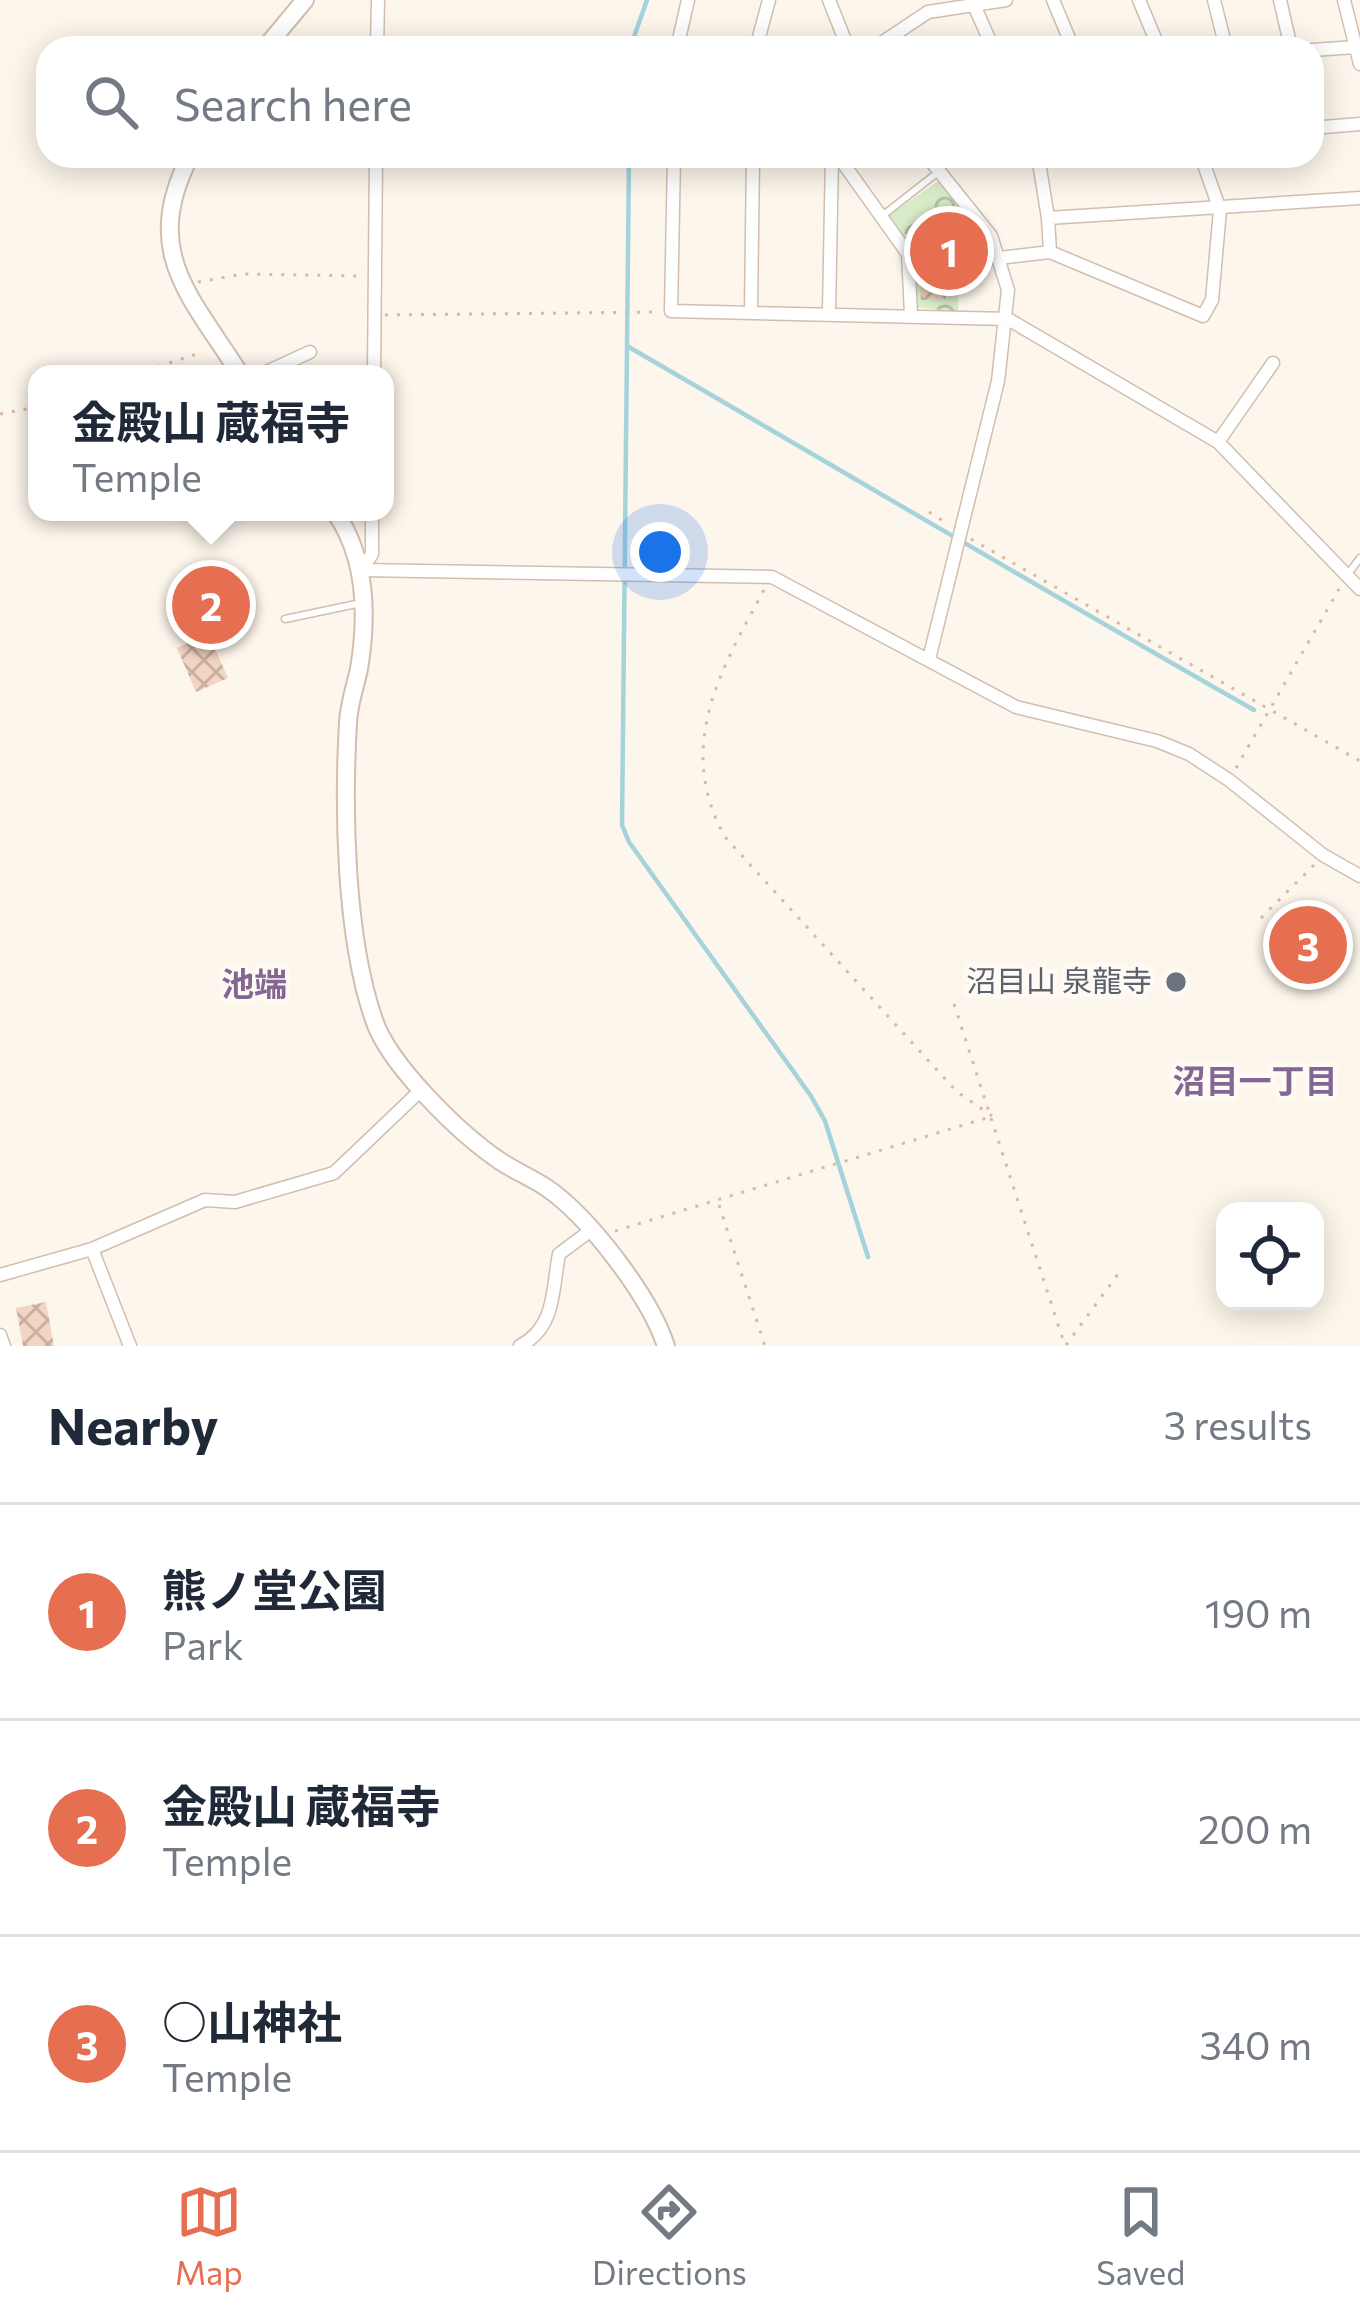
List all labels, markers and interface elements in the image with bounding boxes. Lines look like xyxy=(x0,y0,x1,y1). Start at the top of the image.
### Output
search box xyxy=(36,36,1324,168)
icon: search xyxy=(78,69,144,135)
text: Search here xyxy=(174,75,412,130)
pin: 1 xyxy=(910,206,988,296)
popup xyxy=(28,365,394,521)
text: 金殿山 蔵福寺 xyxy=(72,393,350,448)
text: Temple xyxy=(72,452,202,500)
your location xyxy=(630,522,690,582)
pin: 2 xyxy=(172,560,250,650)
pin: 3 xyxy=(1269,900,1347,990)
place label: 沼目山 泉龍寺 xyxy=(966,961,1152,998)
district label: 池端 xyxy=(221,962,287,1003)
marker: 沼目山 泉龍寺 xyxy=(1163,969,1189,995)
district label: 沼目一丁目 xyxy=(1173,1059,1338,1100)
map controls xyxy=(1216,1202,1324,1310)
button: locate xyxy=(1216,1202,1324,1310)
text: Nearby xyxy=(48,1393,218,1456)
text: 3 results xyxy=(1164,1400,1312,1448)
text: 熊ノ堂公園 xyxy=(162,1561,387,1616)
text: 1 xyxy=(78,1588,96,1636)
text: 190 m xyxy=(1205,1588,1312,1636)
text: Park xyxy=(162,1620,244,1668)
text: 金殿山 蔵福寺 xyxy=(162,1777,441,1832)
text: 2 xyxy=(76,1804,98,1852)
text: 200 m xyxy=(1198,1804,1312,1852)
text: Temple xyxy=(162,1836,292,1884)
text: ○山神社 xyxy=(162,1993,342,2048)
text: 3 xyxy=(76,2020,98,2068)
text: 340 m xyxy=(1199,2020,1312,2068)
text: Temple xyxy=(162,2052,292,2100)
tab: Map xyxy=(175,2179,243,2292)
tab: Directions xyxy=(592,2179,747,2292)
tab: Saved xyxy=(1096,2179,1185,2292)

